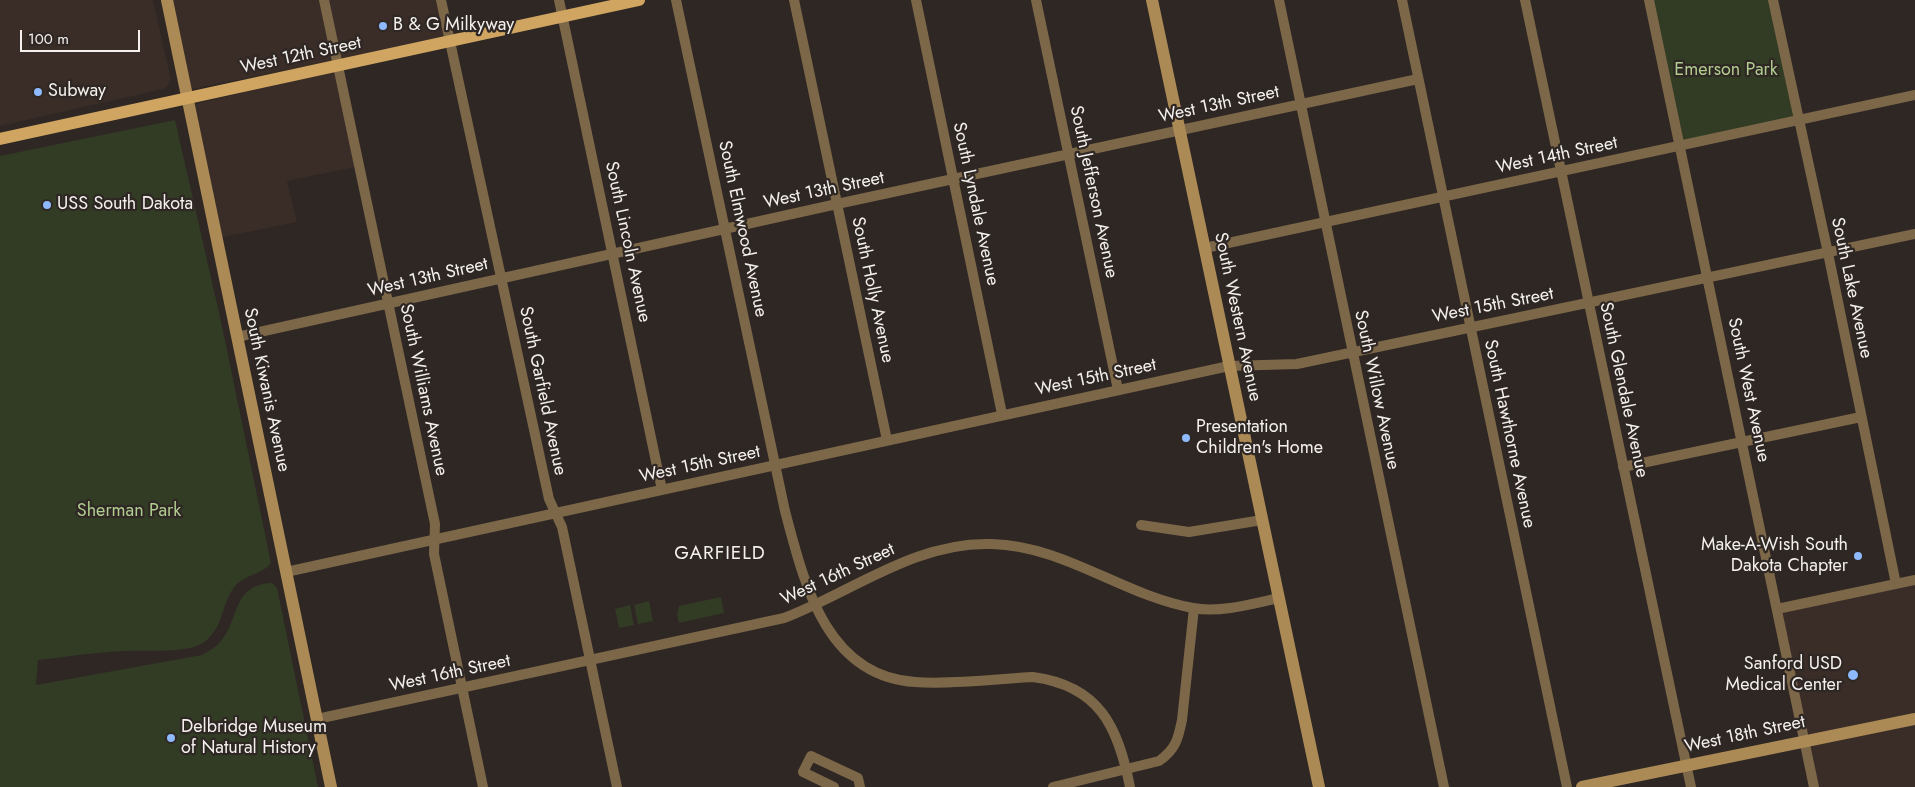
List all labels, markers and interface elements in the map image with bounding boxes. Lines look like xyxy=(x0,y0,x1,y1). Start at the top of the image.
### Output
place label: B & G Milkyway xyxy=(393,15,514,37)
scale bar xyxy=(22,20,142,52)
marker: B & G Milkyway xyxy=(377,20,389,32)
text: 100 m xyxy=(28,28,69,50)
street label: West 12th Street xyxy=(239,33,363,79)
park label: Emerson Park xyxy=(1674,60,1778,82)
place label: Subway xyxy=(48,81,106,103)
street label: West 13th Street xyxy=(1157,82,1281,128)
marker: Subway xyxy=(32,86,44,98)
street label: South Jefferson Avenue xyxy=(1064,104,1122,280)
street label: South Lyndale Avenue xyxy=(947,120,1003,288)
street label: West 14th Street xyxy=(1494,133,1620,179)
street label: South Elmwood Avenue xyxy=(713,139,771,319)
street label: South Lincoln Avenue xyxy=(599,160,655,324)
street label: West 13th Street xyxy=(762,168,886,214)
place label: USS South Dakota xyxy=(57,194,193,216)
marker: USS South Dakota xyxy=(41,199,53,211)
street label: South Holly Avenue xyxy=(846,215,898,365)
street label: South Lake Avenue xyxy=(1826,216,1876,360)
street label: South Western Avenue xyxy=(1209,231,1265,403)
street label: West 13th Street xyxy=(366,254,490,302)
street label: West 15th Street xyxy=(1431,284,1555,328)
street label: South Glendale Avenue xyxy=(1594,300,1652,480)
street label: South Williams Avenue xyxy=(394,302,452,478)
street label: South Garfield Avenue xyxy=(514,305,570,477)
street label: South Kiwanis Avenue xyxy=(238,306,294,474)
street label: South Willow Avenue xyxy=(1349,308,1403,472)
street label: South West Avenue xyxy=(1722,316,1774,464)
street label: South Hawthorne Avenue xyxy=(1478,338,1540,530)
street label: West 15th Street xyxy=(1034,355,1158,401)
place label: Presentation Children's Home xyxy=(1196,417,1323,459)
marker: Presentation Children's Home xyxy=(1180,432,1192,444)
street label: West 15th Street xyxy=(638,442,762,488)
park label: Sherman Park xyxy=(77,501,181,523)
place label: Make-A-Wish South Dakota Chapter xyxy=(1701,535,1848,578)
street label: West 16th Street xyxy=(778,539,898,611)
district label: GARFIELD xyxy=(673,543,767,565)
marker: Make-A-Wish South Dakota Chapter xyxy=(1852,550,1864,562)
street label: West 16th Street xyxy=(387,651,513,697)
place label: Sanford USD Medical Center xyxy=(1726,654,1842,696)
marker: Sanford USD Medical Center xyxy=(1846,668,1860,682)
street label: West 18th Street xyxy=(1683,712,1807,758)
place label: Delbridge Museum of Natural History xyxy=(181,717,327,760)
marker: Delbridge Museum of Natural History xyxy=(165,732,177,744)

